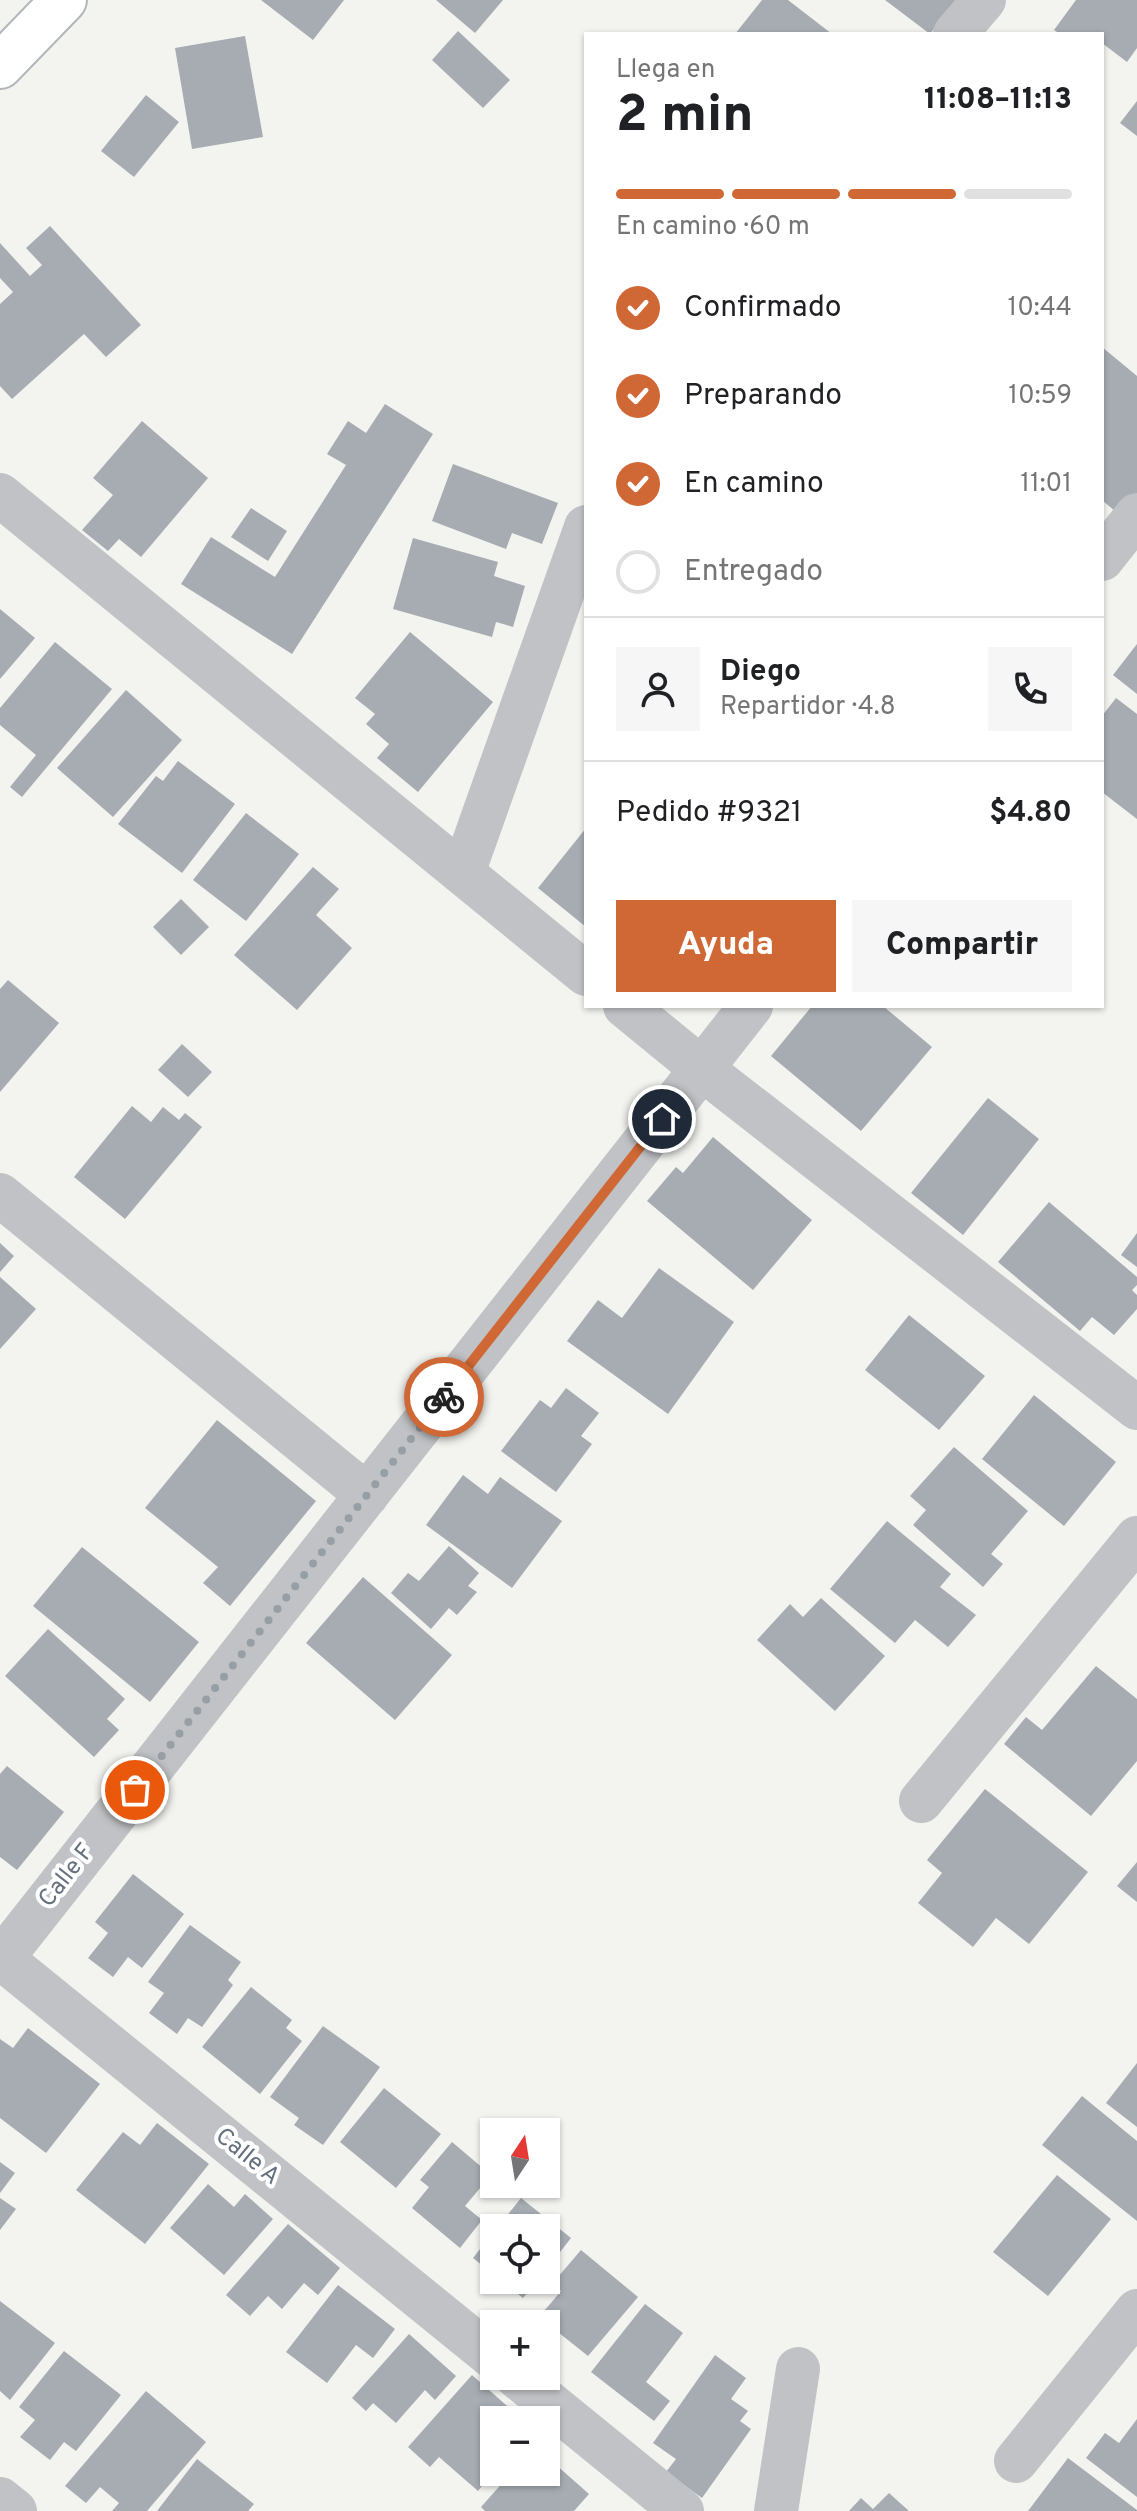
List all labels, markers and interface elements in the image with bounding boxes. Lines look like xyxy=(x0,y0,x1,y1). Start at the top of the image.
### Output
text: Llega en xyxy=(616,54,715,87)
text: 11:08–11:13 xyxy=(924,82,1072,119)
text: 2 min xyxy=(616,84,754,150)
text: En camino · 60 m xyxy=(616,211,810,244)
icon: check xyxy=(616,286,660,330)
text: Confirmado xyxy=(684,290,842,327)
text: 10:44 xyxy=(1007,292,1072,325)
icon: check xyxy=(616,374,660,418)
text: Preparando xyxy=(684,378,842,415)
text: 10:59 xyxy=(1008,380,1072,413)
icon: check xyxy=(616,462,660,506)
text: En camino xyxy=(684,466,824,503)
text: 11:01 xyxy=(1020,468,1072,501)
text: Entregado xyxy=(684,554,823,591)
button: person xyxy=(616,647,700,731)
button: phone xyxy=(988,647,1072,731)
text: Diego xyxy=(720,654,801,691)
text: Repartidor · 4.8 xyxy=(720,691,896,724)
text: Pedido #9321 xyxy=(616,795,802,832)
text: $4.80 xyxy=(989,795,1072,832)
button: Ayuda xyxy=(616,900,836,992)
button: Compartir xyxy=(852,900,1072,992)
pin xyxy=(628,1085,696,1153)
icon: home xyxy=(640,1097,684,1141)
courier xyxy=(404,1357,484,1437)
icon: bike xyxy=(422,1375,466,1419)
pin xyxy=(101,1756,169,1824)
icon: bag xyxy=(113,1768,157,1812)
street label: Calle F xyxy=(33,1838,101,1914)
north arrow xyxy=(480,2118,560,2198)
map controls xyxy=(480,2118,560,2486)
street label: Calle A xyxy=(209,2122,285,2192)
button: locate xyxy=(480,2214,560,2294)
button: + xyxy=(480,2310,560,2390)
button: − xyxy=(480,2406,560,2486)

